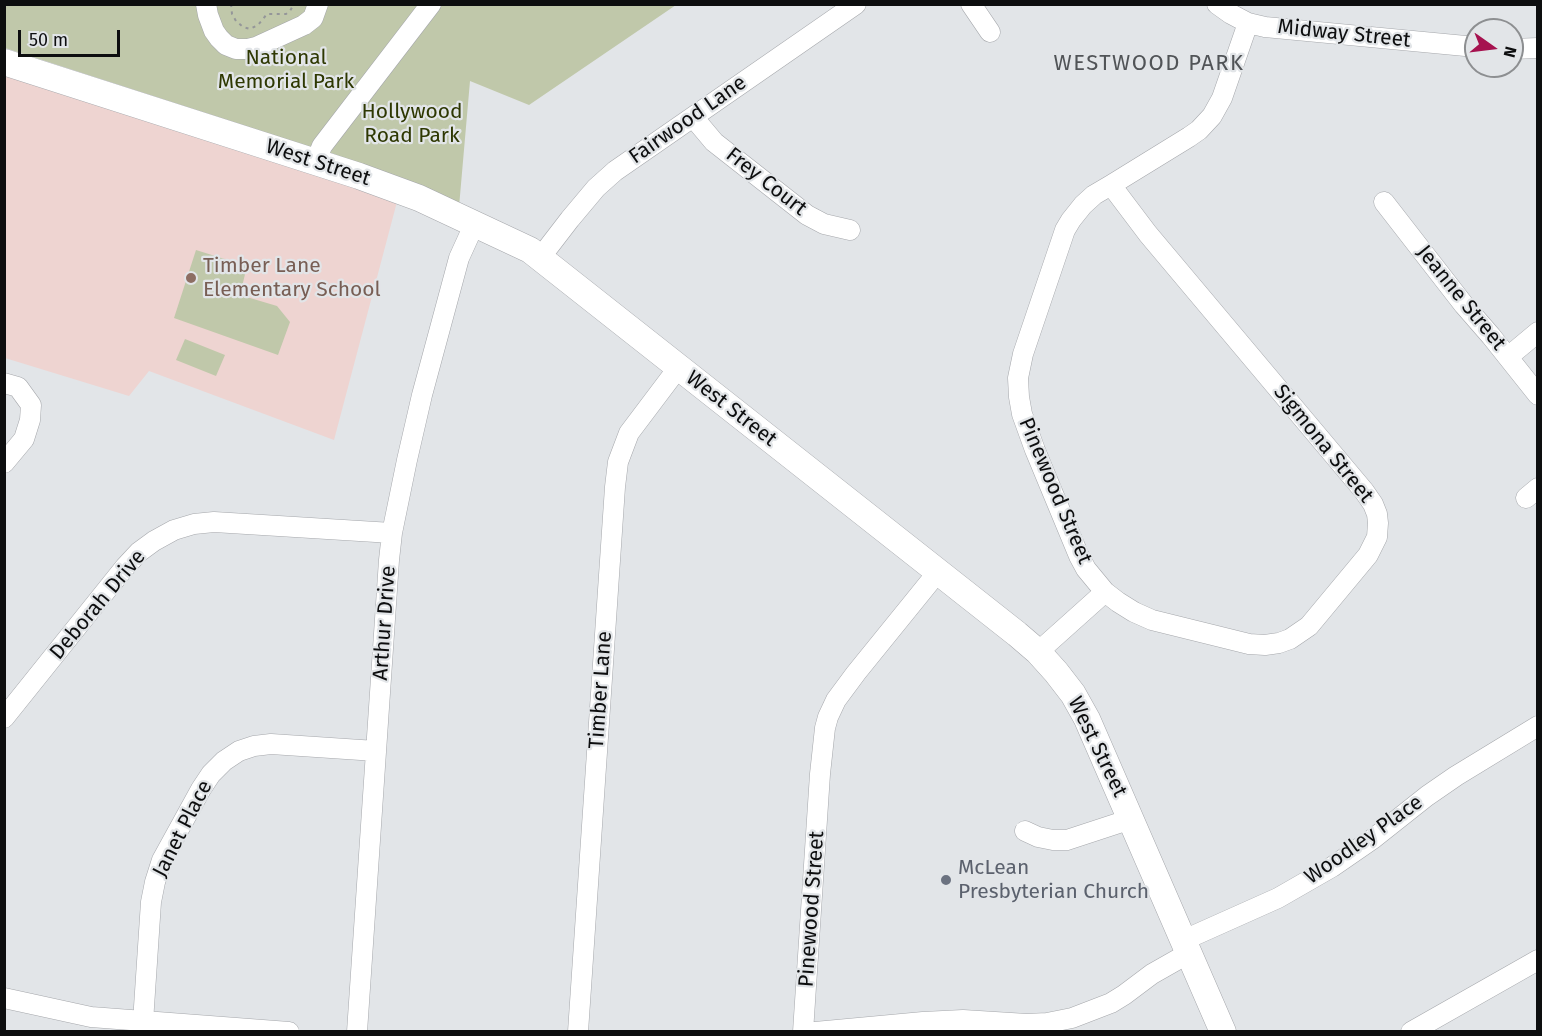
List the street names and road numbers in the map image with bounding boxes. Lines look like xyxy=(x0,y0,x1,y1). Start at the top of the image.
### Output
street label: Midway Street xyxy=(1276,14,1412,54)
street label: Fairwood Lane xyxy=(624,70,752,170)
street label: West Street xyxy=(263,134,373,192)
street label: Frey Court xyxy=(720,143,812,221)
street label: Jeanne Street xyxy=(1411,240,1511,356)
street label: West Street xyxy=(680,366,782,452)
street label: Sigmona Street xyxy=(1268,380,1378,508)
street label: Pinewood Street xyxy=(1013,414,1097,568)
street label: Deborah Drive xyxy=(45,545,151,665)
street label: Arthur Drive xyxy=(368,565,402,681)
street label: Timber Lane xyxy=(584,630,618,750)
street label: West Street xyxy=(1062,693,1132,801)
street label: Janet Place xyxy=(148,776,218,882)
street label: Woodley Place xyxy=(1300,790,1428,890)
street label: Pinewood Street xyxy=(794,830,830,988)

